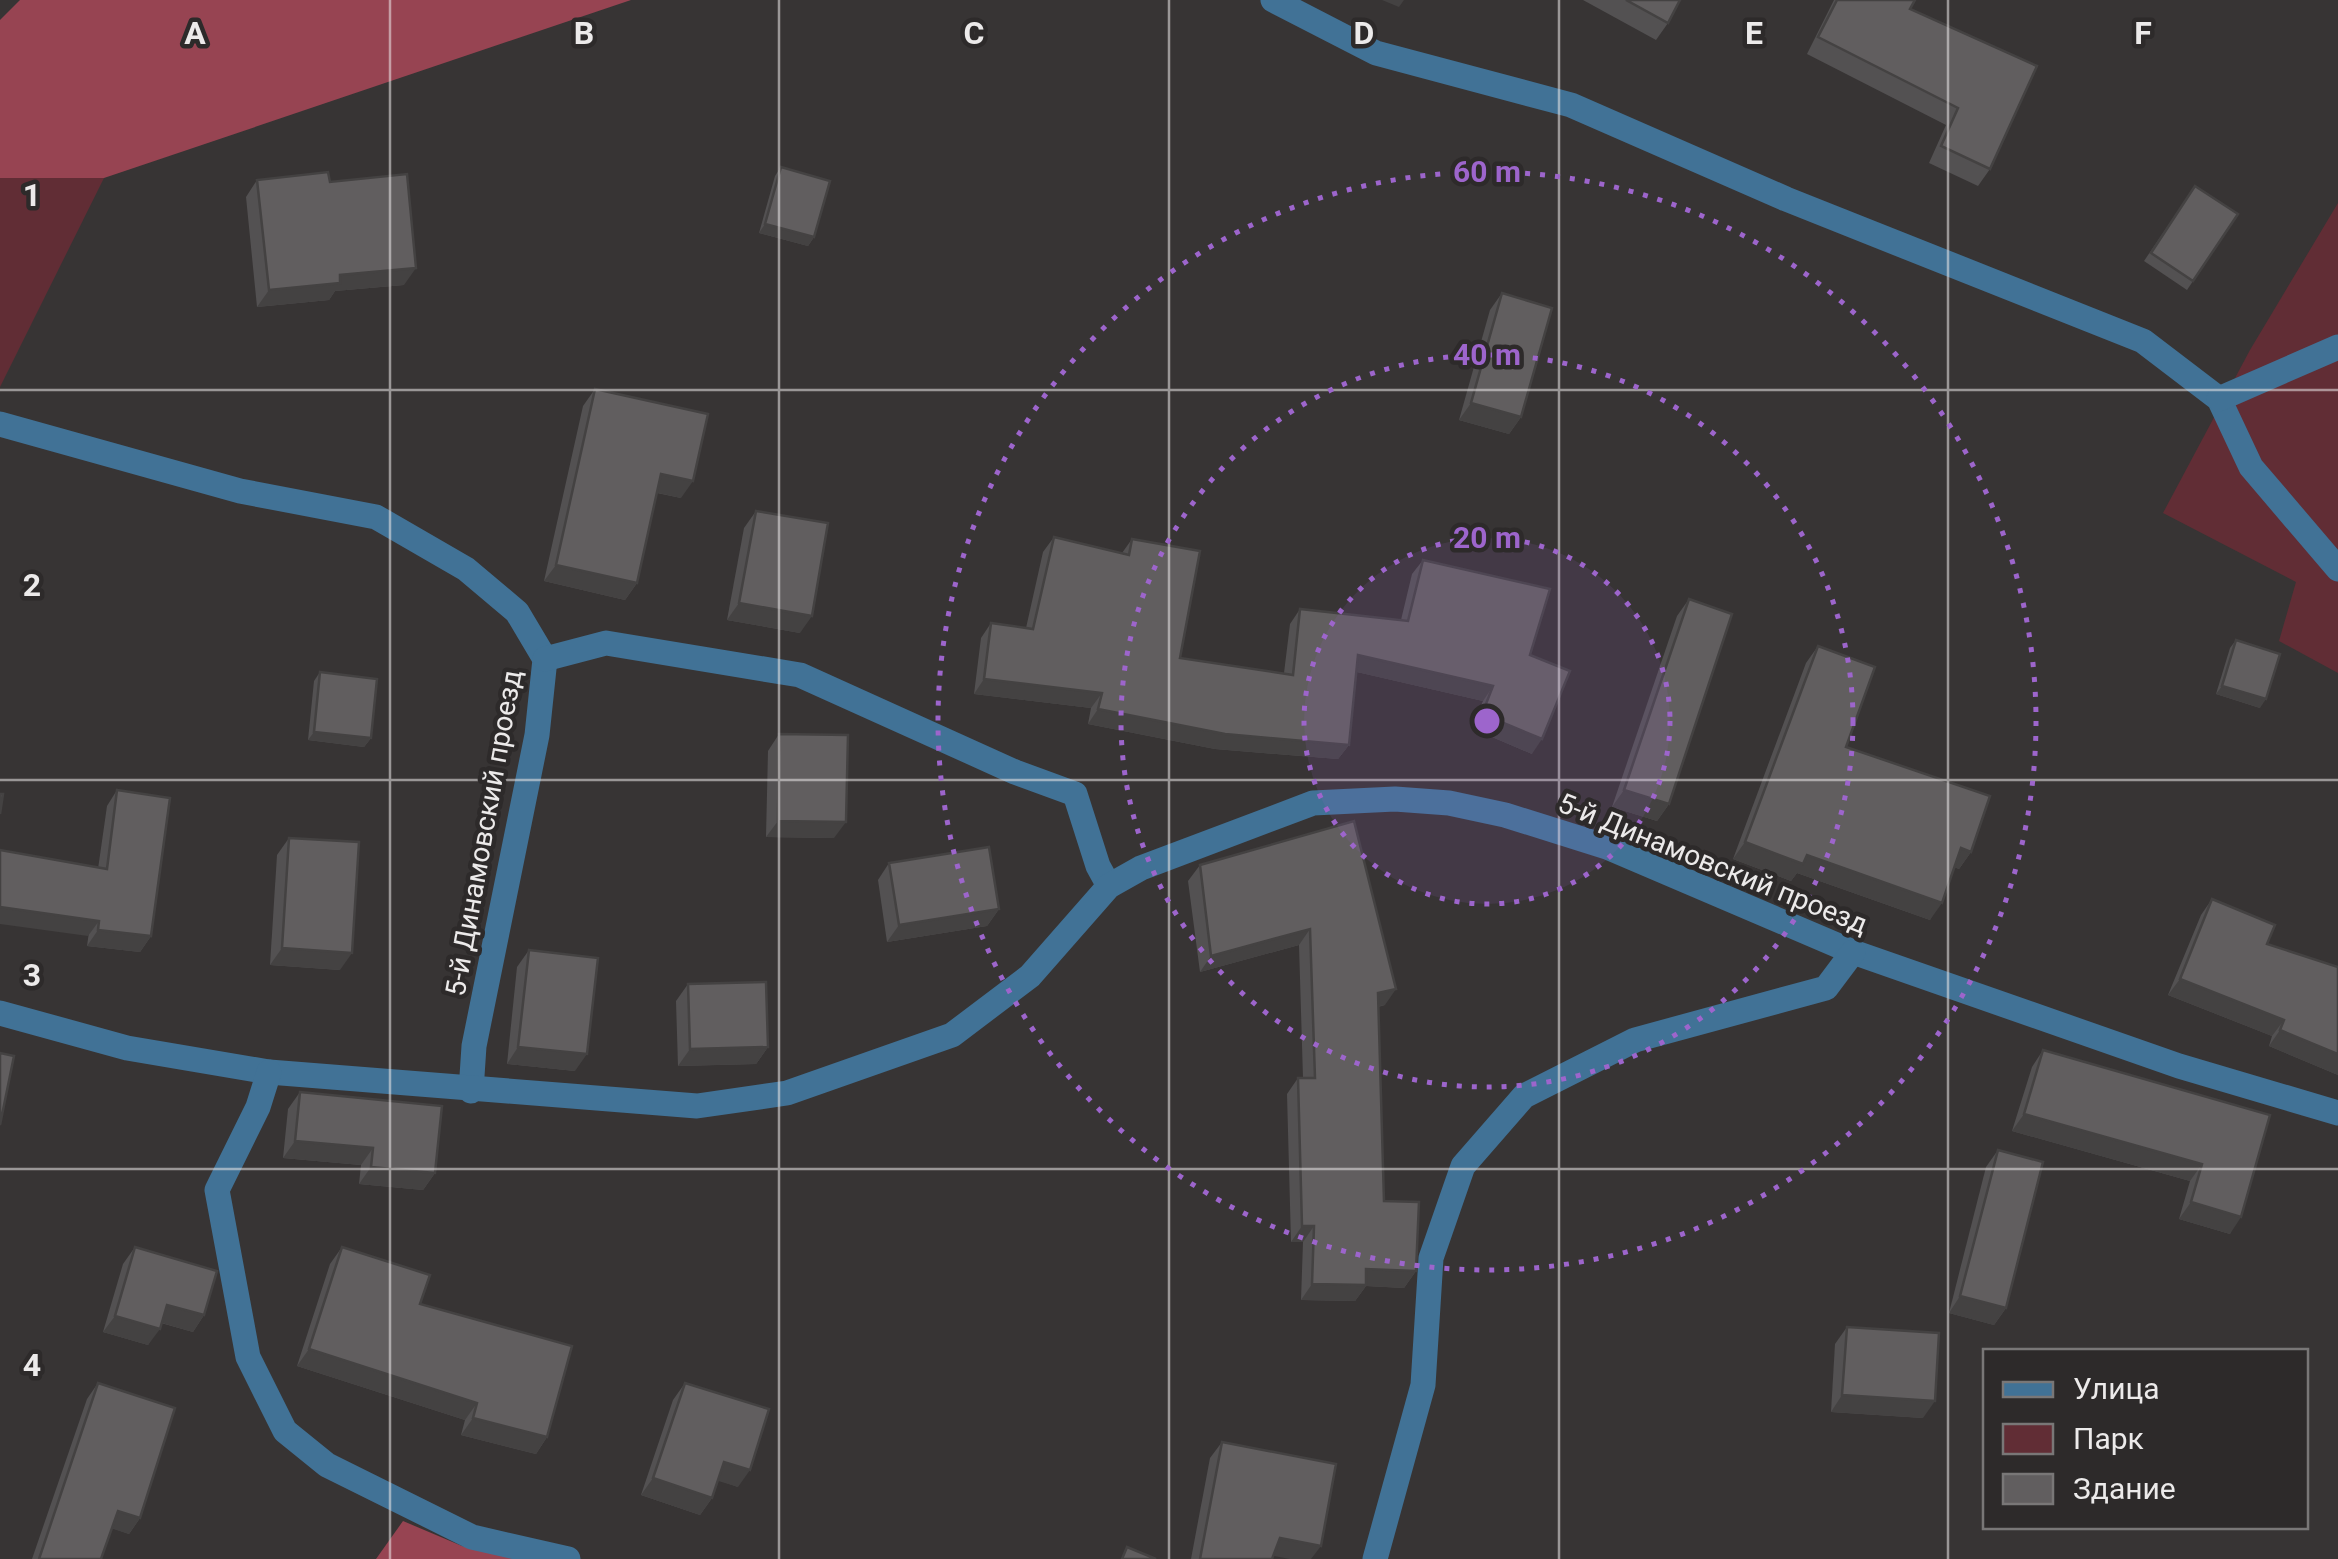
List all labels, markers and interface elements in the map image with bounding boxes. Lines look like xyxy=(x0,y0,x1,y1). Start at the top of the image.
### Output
text: A xyxy=(184,14,206,52)
text: B xyxy=(574,14,594,52)
text: C xyxy=(964,14,984,52)
text: D xyxy=(1354,14,1374,52)
text: E xyxy=(1745,14,1763,52)
text: F xyxy=(2134,14,2152,52)
text: 60 m xyxy=(1453,154,1521,189)
text: 1 xyxy=(23,176,41,214)
text: 40 m xyxy=(1453,337,1521,372)
text: 20 m xyxy=(1453,520,1521,555)
text: 2 xyxy=(23,566,41,604)
street label: 5-й Динамовский проезд xyxy=(439,667,528,999)
centre of rings xyxy=(1469,703,1505,739)
street label: 5-й Динамовский проезд xyxy=(1553,786,1872,941)
text: 3 xyxy=(23,956,41,994)
text: 4 xyxy=(23,1346,41,1384)
legend xyxy=(1983,1349,2308,1529)
text: Улица xyxy=(2073,1371,2160,1406)
text: Парк xyxy=(2073,1421,2144,1456)
text: Здание xyxy=(2073,1471,2176,1506)

